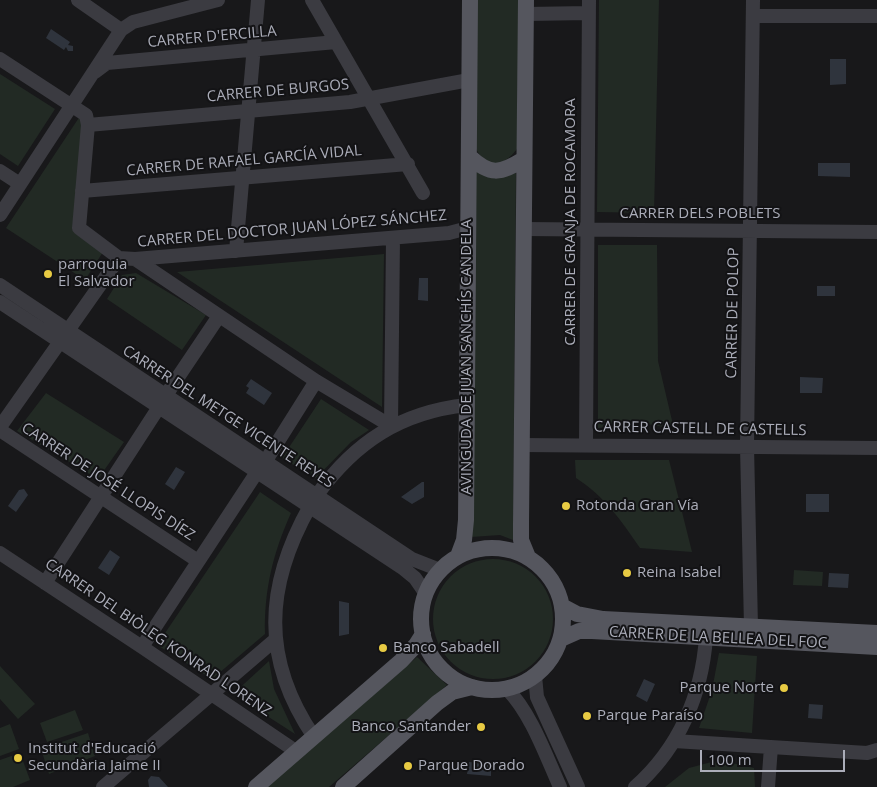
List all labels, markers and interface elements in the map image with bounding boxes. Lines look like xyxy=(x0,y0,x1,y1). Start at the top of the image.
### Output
street label: CARRER D'ERCILLA xyxy=(147,22,277,52)
street label: CARRER DE BURGOS xyxy=(206,76,350,106)
street label: CARRER DE GRANJA DE ROCAMORA xyxy=(562,98,580,346)
street label: CARRER DE RAFAEL GARCÍA VIDAL xyxy=(126,142,362,180)
street label: CARRER DELS POBLETS xyxy=(619,205,781,223)
street label: CARRER DEL DOCTOR JUAN LÓPEZ SÁNCHEZ xyxy=(137,207,447,251)
street label: AVINGUDA DE JUAN SANCHÍS CANDELA xyxy=(458,219,476,495)
street label: CARRER DE POLOP xyxy=(723,247,743,379)
place label: parroquia El Salvador xyxy=(58,256,135,291)
marker: parroquia El Salvador xyxy=(42,268,54,280)
street label: CARRER DEL METGE VICENTE REYES xyxy=(119,342,337,492)
street label: CARRER CASTELL DE CASTELLS xyxy=(593,418,807,440)
street label: CARRER DE JOSÉ LLOPIS DÍEZ xyxy=(18,419,198,545)
place label: Rotonda Gran Vía xyxy=(576,497,699,515)
marker: Rotonda Gran Vía xyxy=(560,500,572,512)
street label: CARRER DEL BIÒLEG KONRAD LORENZ xyxy=(41,555,275,721)
place label: Reina Isabel xyxy=(637,564,721,582)
marker: Reina Isabel xyxy=(621,567,633,579)
street label: CARRER DE LA BELLEA DEL FOC xyxy=(608,623,828,653)
place label: Banco Sabadell xyxy=(393,639,500,657)
marker: Banco Sabadell xyxy=(377,642,389,654)
place label: Parque Norte xyxy=(680,679,774,697)
marker: Parque Norte xyxy=(778,682,790,694)
place label: Parque Paraíso xyxy=(597,707,703,725)
marker: Parque Paraíso xyxy=(581,710,593,722)
place label: Banco Santander xyxy=(351,718,471,736)
marker: Banco Santander xyxy=(475,721,487,733)
place label: Institut d'Educació Secundària Jaime II xyxy=(28,740,161,775)
scale bar xyxy=(702,740,847,772)
text: 100 m xyxy=(708,749,752,769)
marker: Institut d'Educació Secundària Jaime II xyxy=(12,752,24,764)
place label: Parque Dorado xyxy=(418,757,525,775)
marker: Parque Dorado xyxy=(402,760,414,772)

